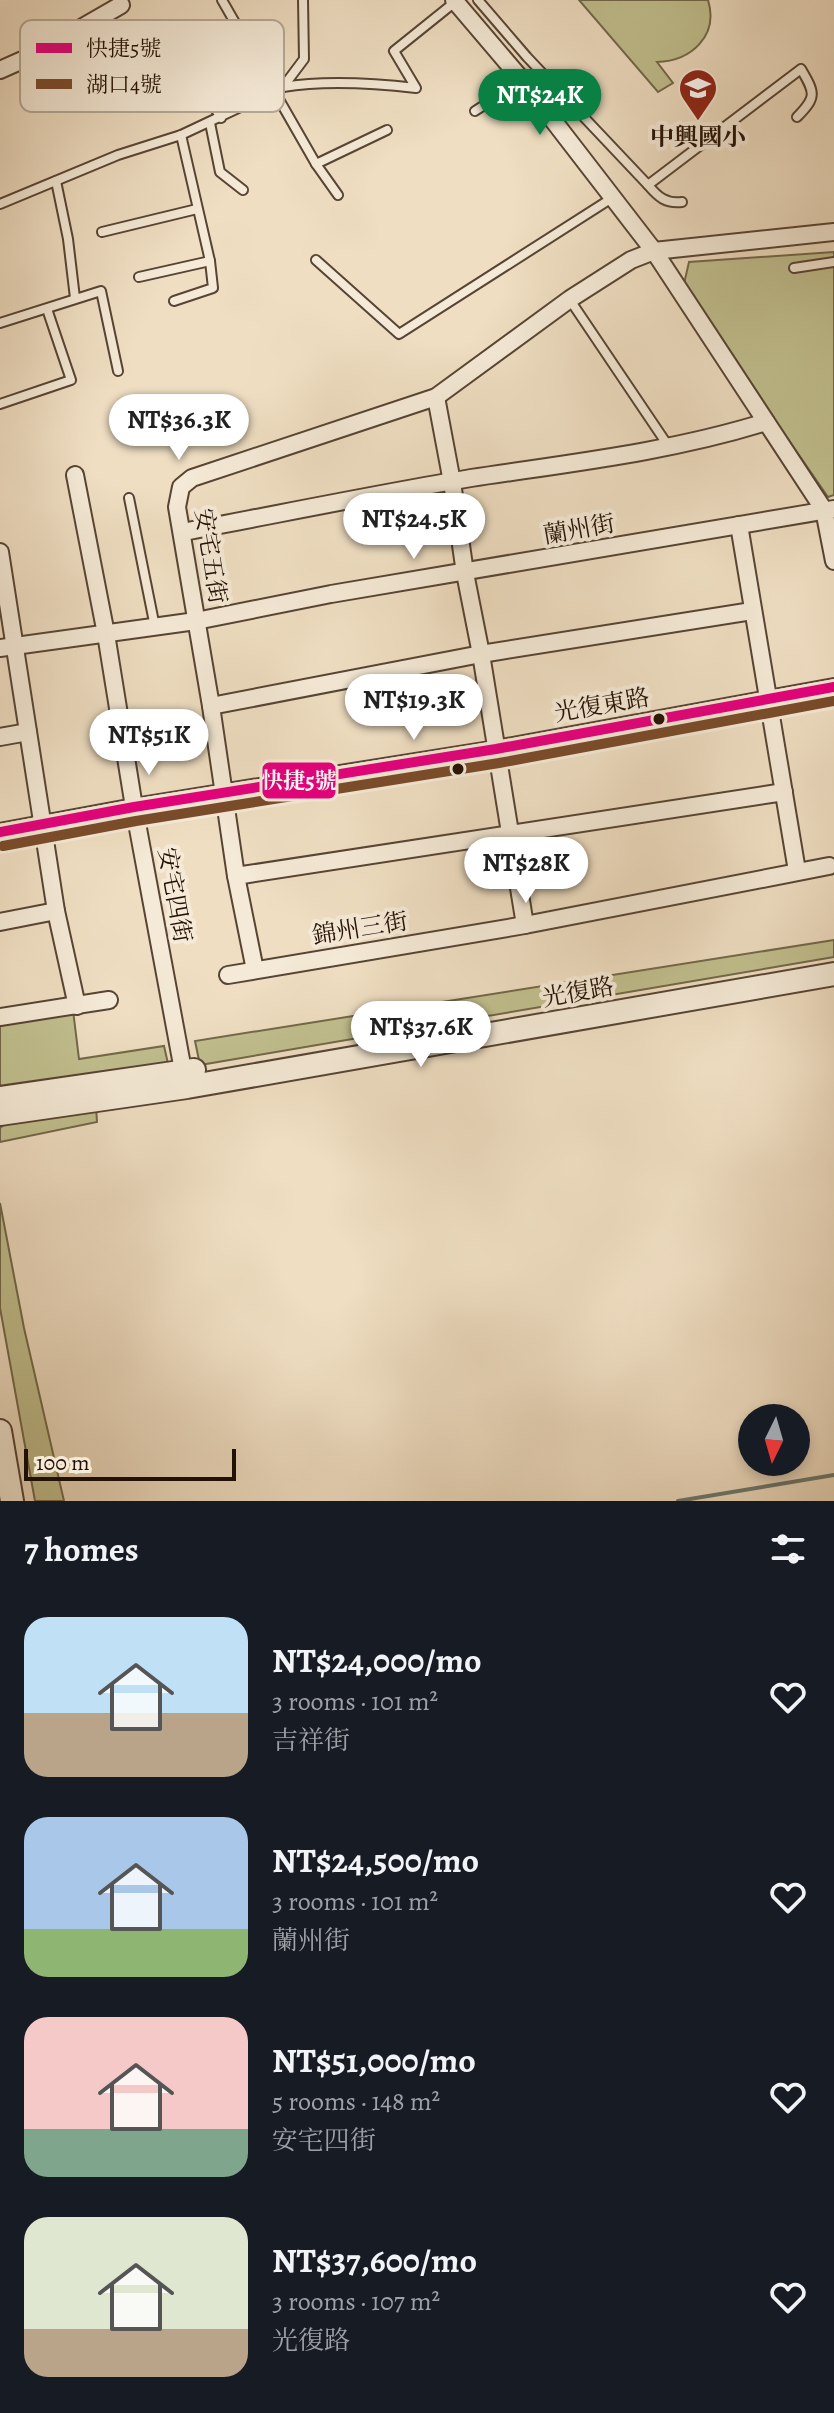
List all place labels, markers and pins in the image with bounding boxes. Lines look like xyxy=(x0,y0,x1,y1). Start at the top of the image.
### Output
school or university icon: 中興國小 xyxy=(677,67,719,122)
pin: NT$24K xyxy=(475,69,605,137)
place label: 中興國小 xyxy=(650,121,746,153)
pin: NT$36.3K xyxy=(96,394,262,462)
pin: NT$24.5K xyxy=(331,493,497,561)
pin: NT$19.3K xyxy=(331,674,497,742)
pin: NT$51K xyxy=(84,709,214,777)
unlabelled marker xyxy=(651,711,667,727)
unlabelled marker xyxy=(450,761,466,777)
pin: NT$28K xyxy=(461,837,591,905)
pin: NT$37.6K xyxy=(338,1001,504,1069)

